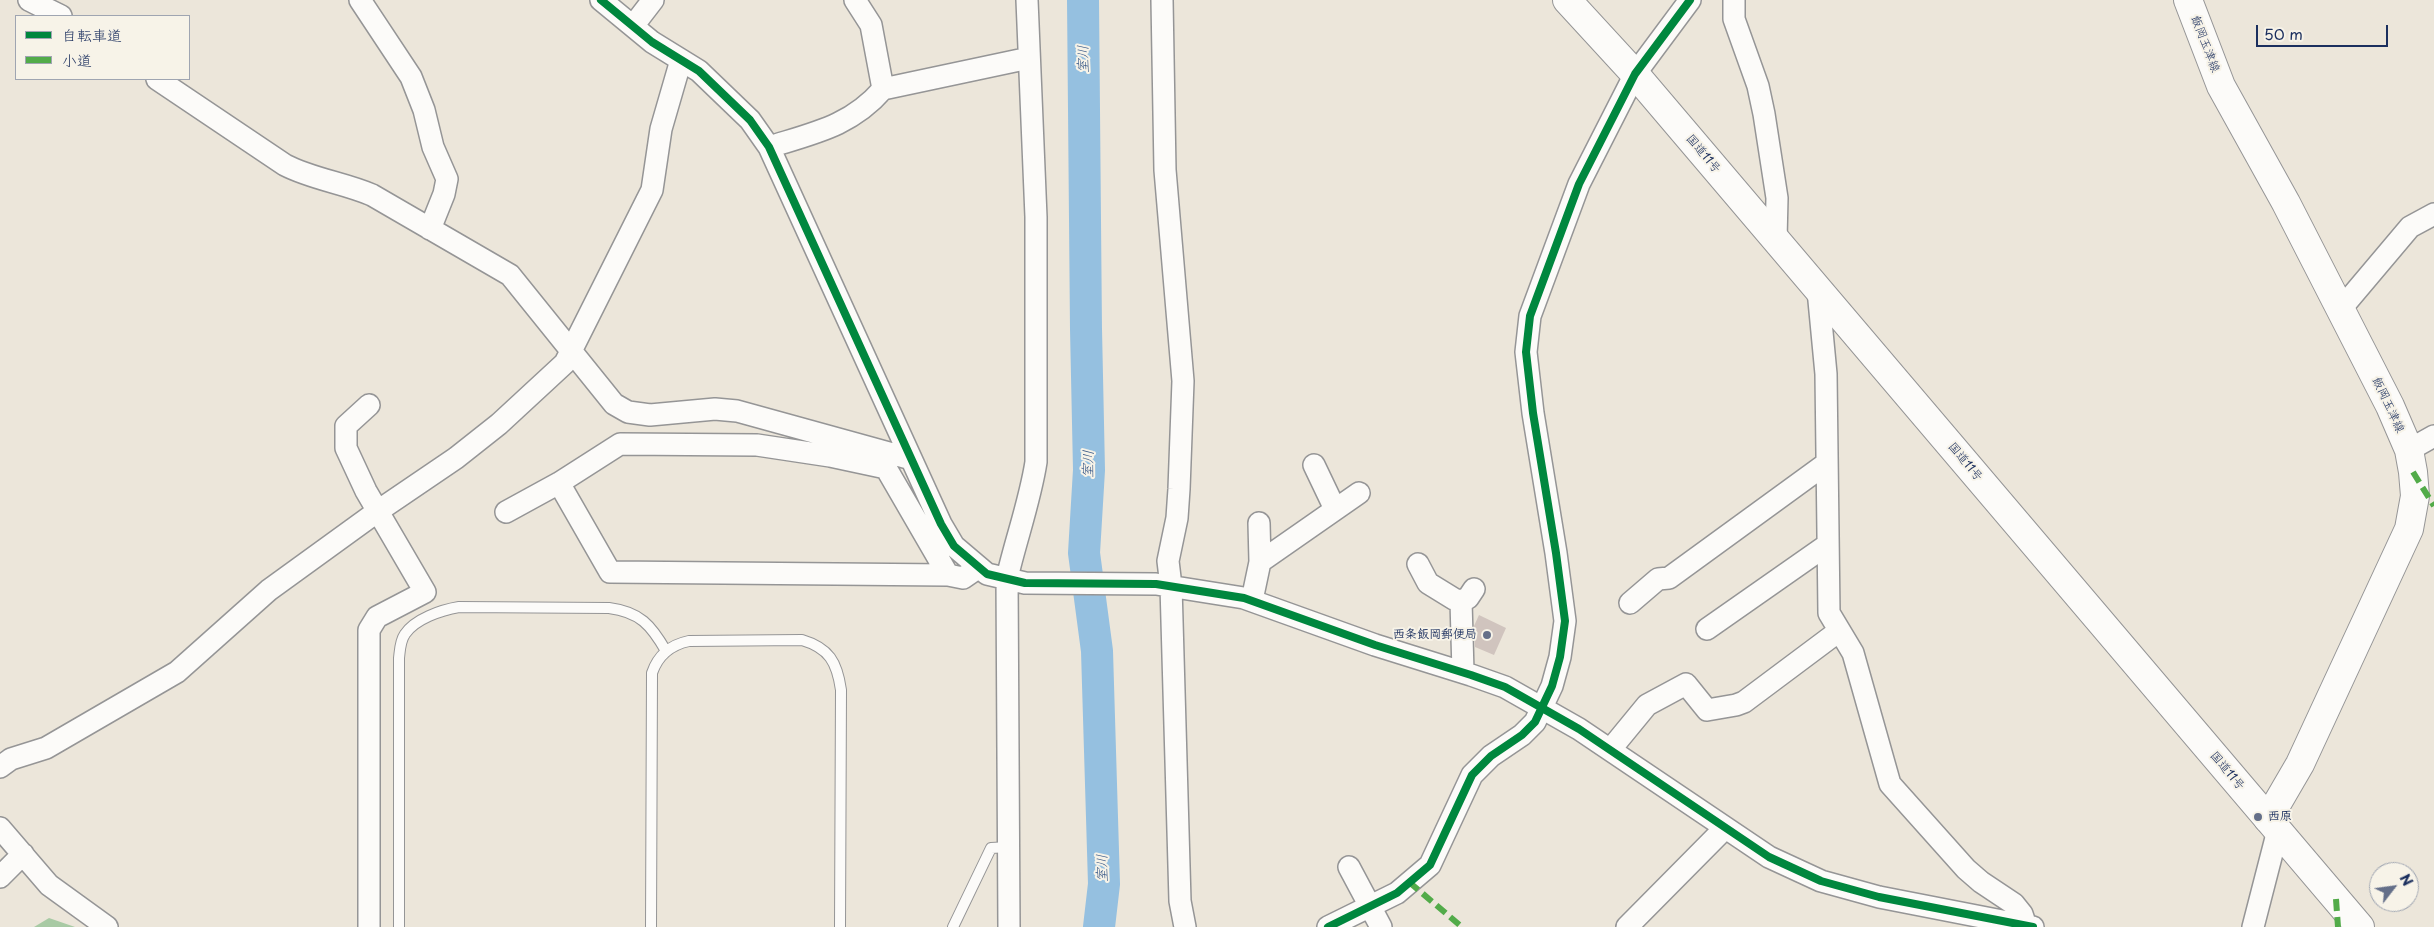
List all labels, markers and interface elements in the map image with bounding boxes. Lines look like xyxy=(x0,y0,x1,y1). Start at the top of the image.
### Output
street label: 飯岡玉津線 xyxy=(2188,13,2222,75)
legend xyxy=(15,15,190,80)
scale bar xyxy=(2259,15,2392,47)
text: 50 m xyxy=(2264,22,2303,45)
text: 自転車道 xyxy=(62,23,122,46)
water label: 室川 xyxy=(1075,45,1093,73)
text: 小道 xyxy=(62,48,92,71)
street label: 国道11号 xyxy=(1683,132,1723,176)
street label: 飯岡玉津線 xyxy=(2369,375,2407,435)
street label: 国道11号 xyxy=(1945,440,1985,484)
water label: 室川 xyxy=(1080,450,1098,478)
place label: 西条飯岡郵便局 xyxy=(1393,628,1477,642)
marker: 西条飯岡郵便局 xyxy=(1481,629,1493,641)
street label: 国道11号 xyxy=(2207,749,2247,793)
place label: 西原 xyxy=(2268,810,2292,824)
marker: 西原 xyxy=(2252,811,2264,823)
water label: 室川 xyxy=(1094,854,1112,882)
north arrow xyxy=(2369,862,2419,912)
text: N xyxy=(2395,870,2418,890)

